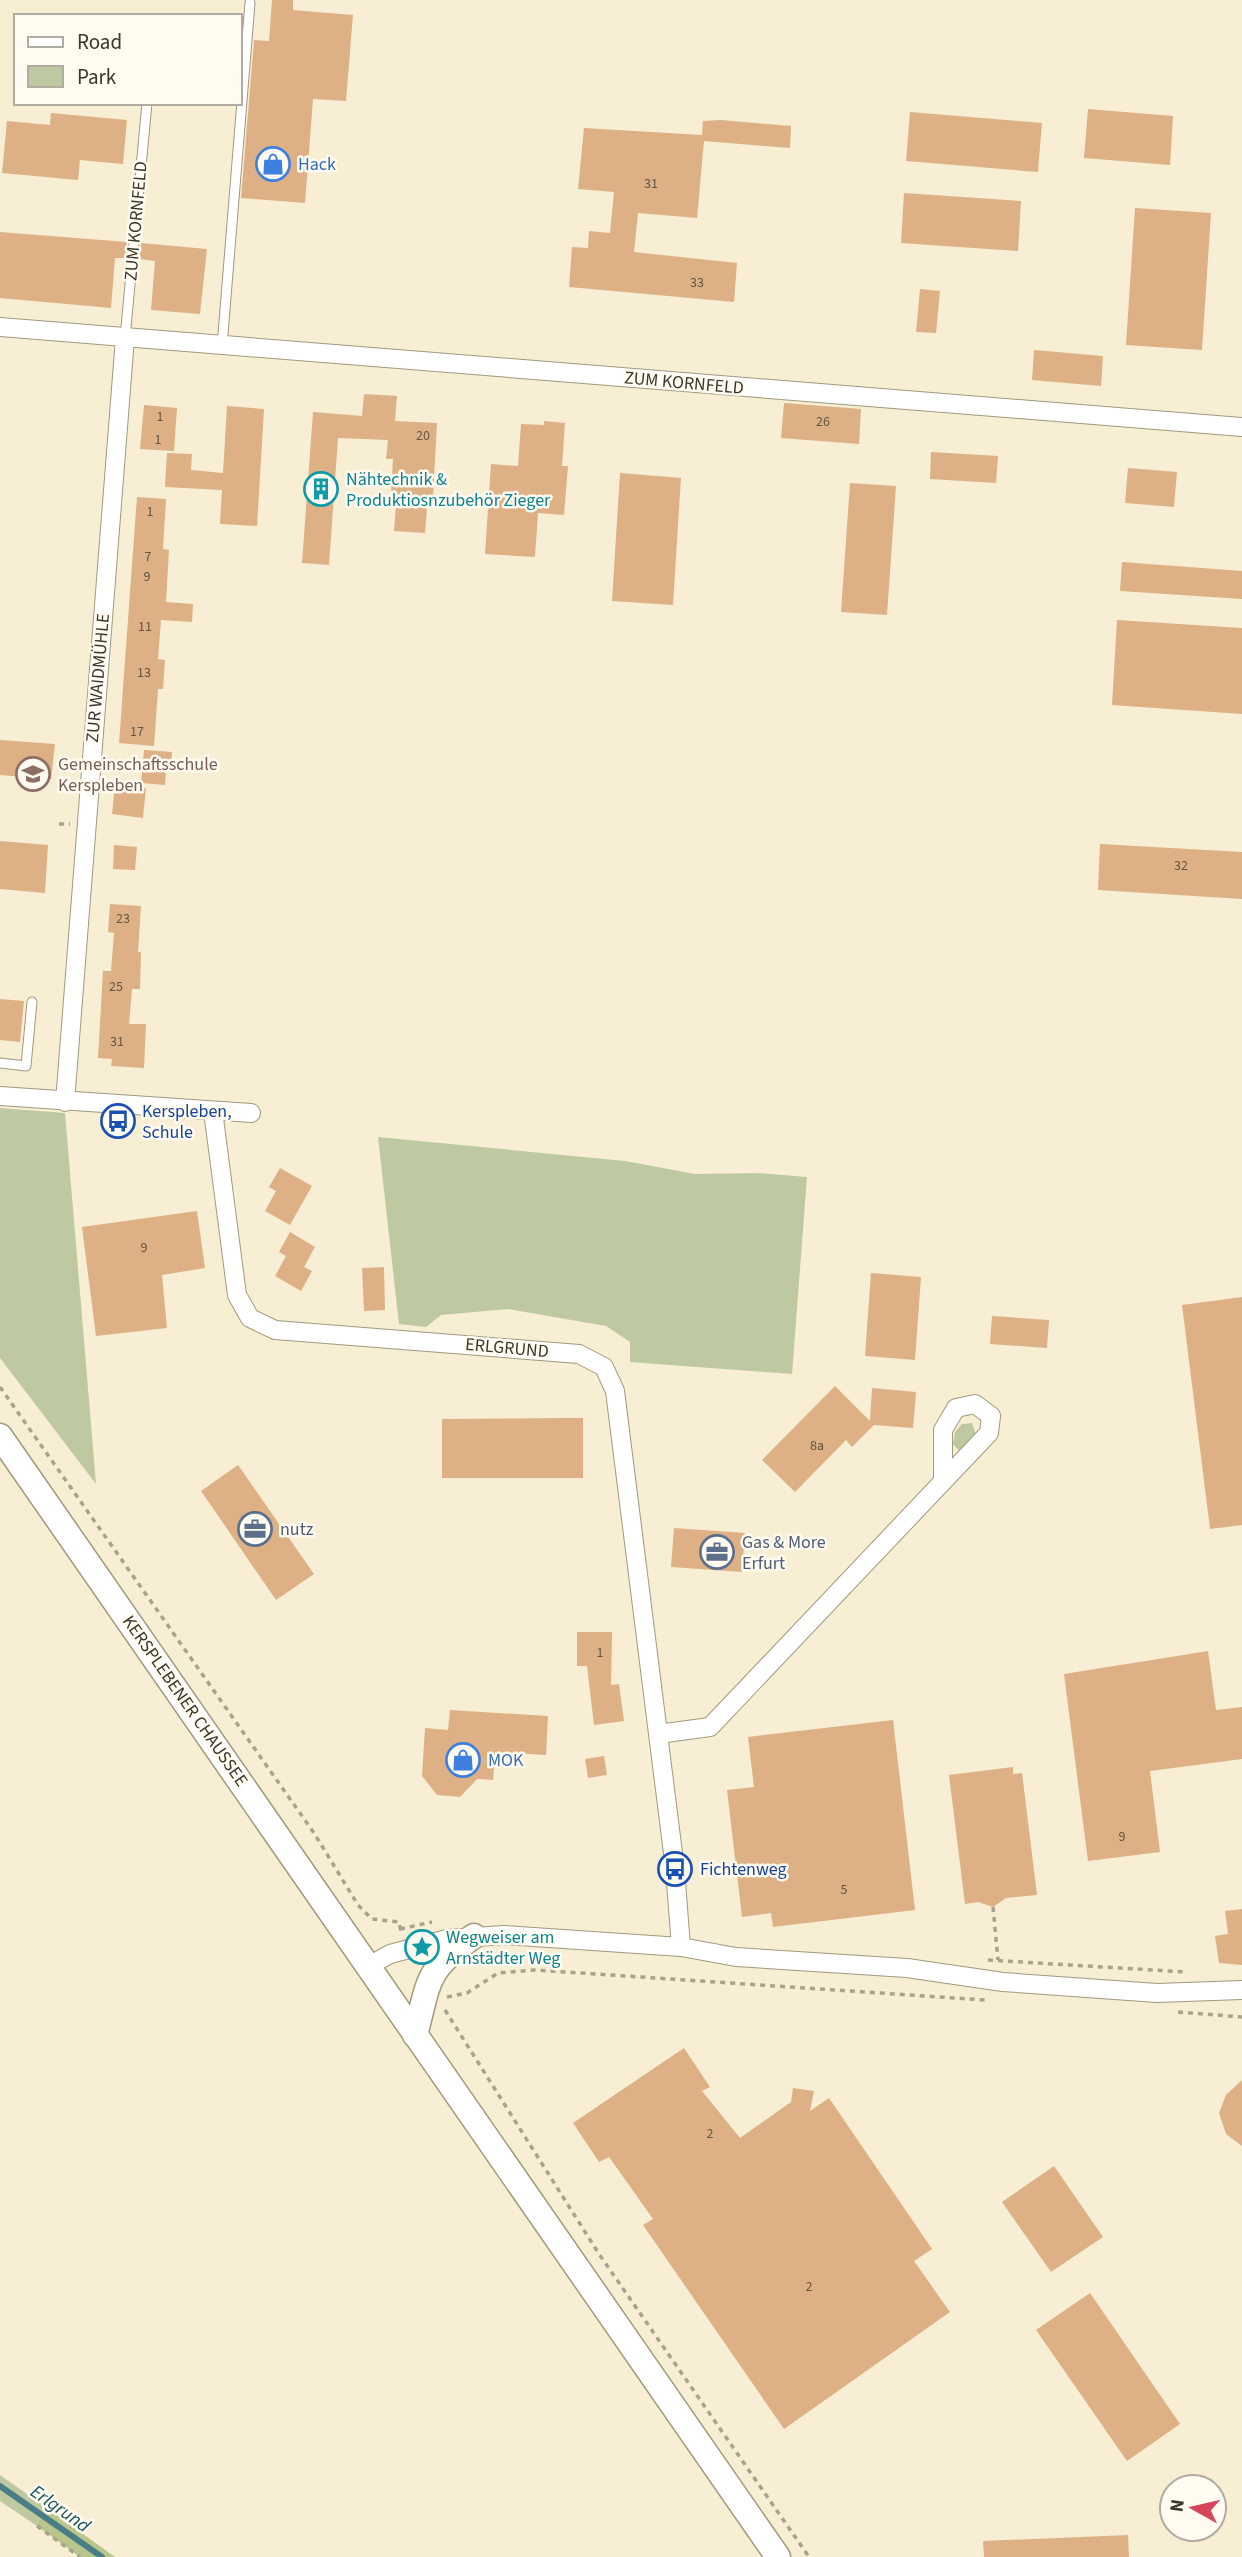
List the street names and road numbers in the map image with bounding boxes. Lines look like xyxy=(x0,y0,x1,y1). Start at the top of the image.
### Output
street label: ZUM KORNFELD xyxy=(118,160,154,282)
street label: ZUM KORNFELD xyxy=(623,365,745,401)
street label: ZUR WAIDMÜHLE xyxy=(80,612,116,744)
street label: ERLGRUND xyxy=(464,1332,550,1364)
street label: KERSPLEBENER CHAUSSEE xyxy=(116,1610,254,1792)

